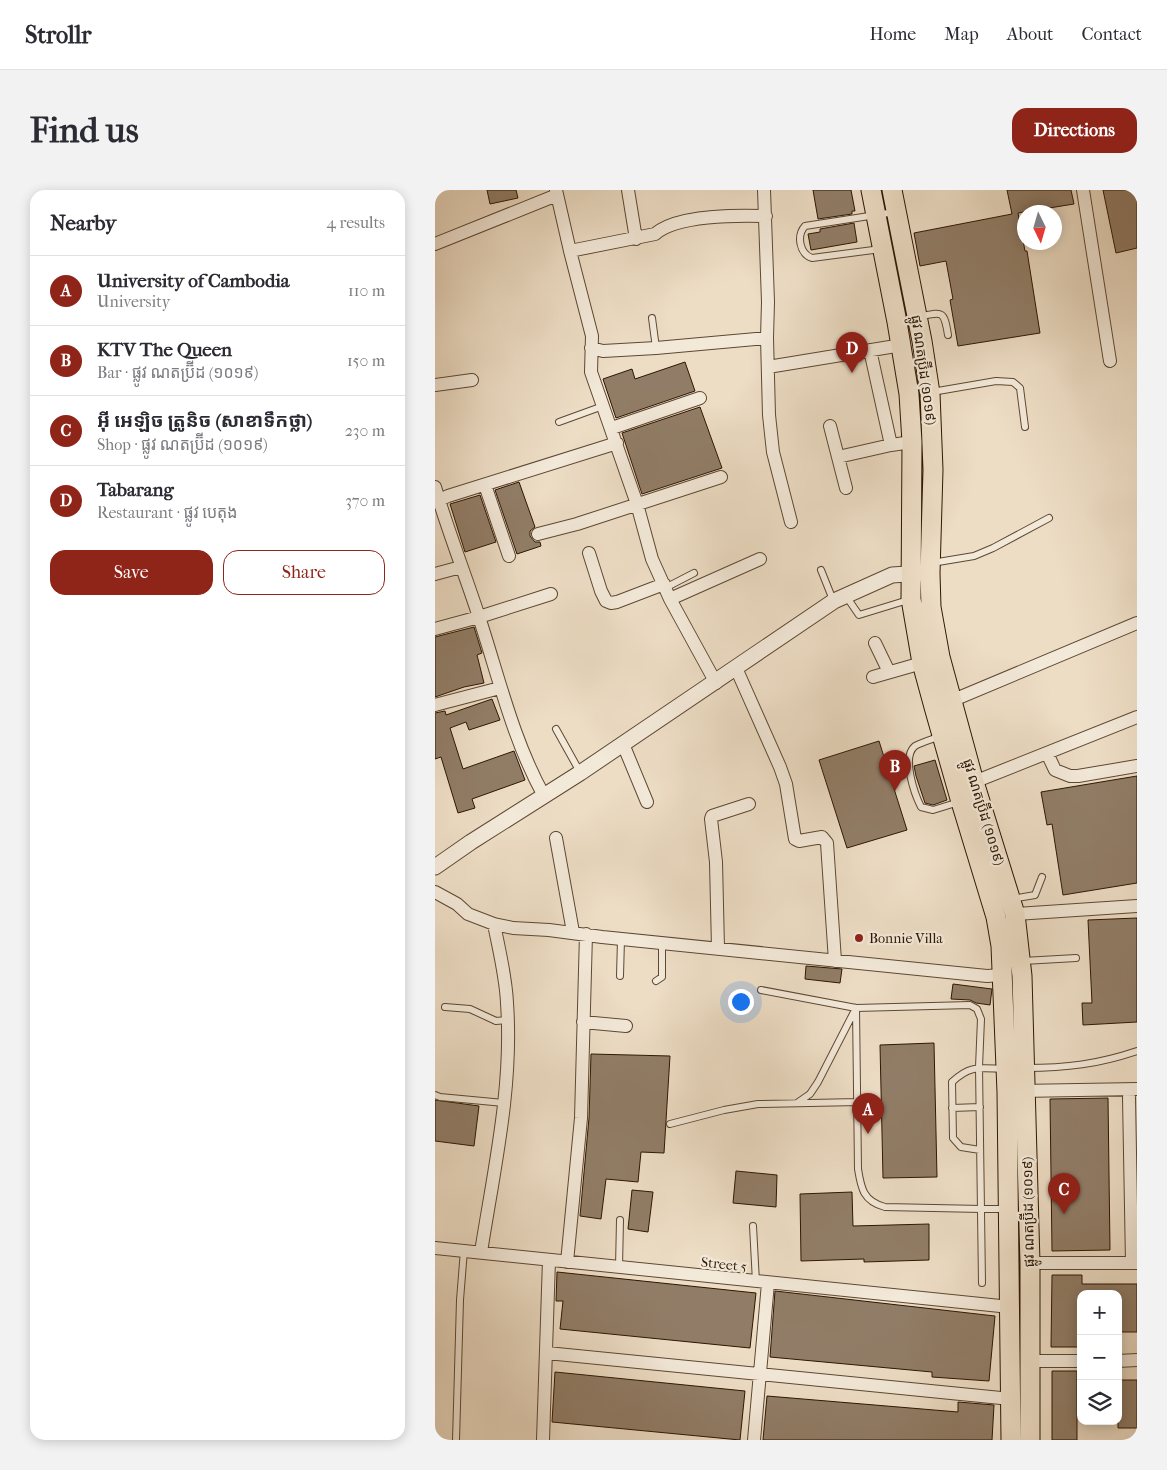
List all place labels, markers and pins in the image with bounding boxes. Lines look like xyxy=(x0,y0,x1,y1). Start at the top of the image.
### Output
pin: D xyxy=(836,332,868,373)
pin: B xyxy=(879,750,911,791)
place label: Bonnie Villa xyxy=(869,930,943,947)
marker: Bonnie Villa xyxy=(853,932,865,944)
pin: A xyxy=(852,1093,884,1134)
pin: C xyxy=(1048,1173,1080,1214)

